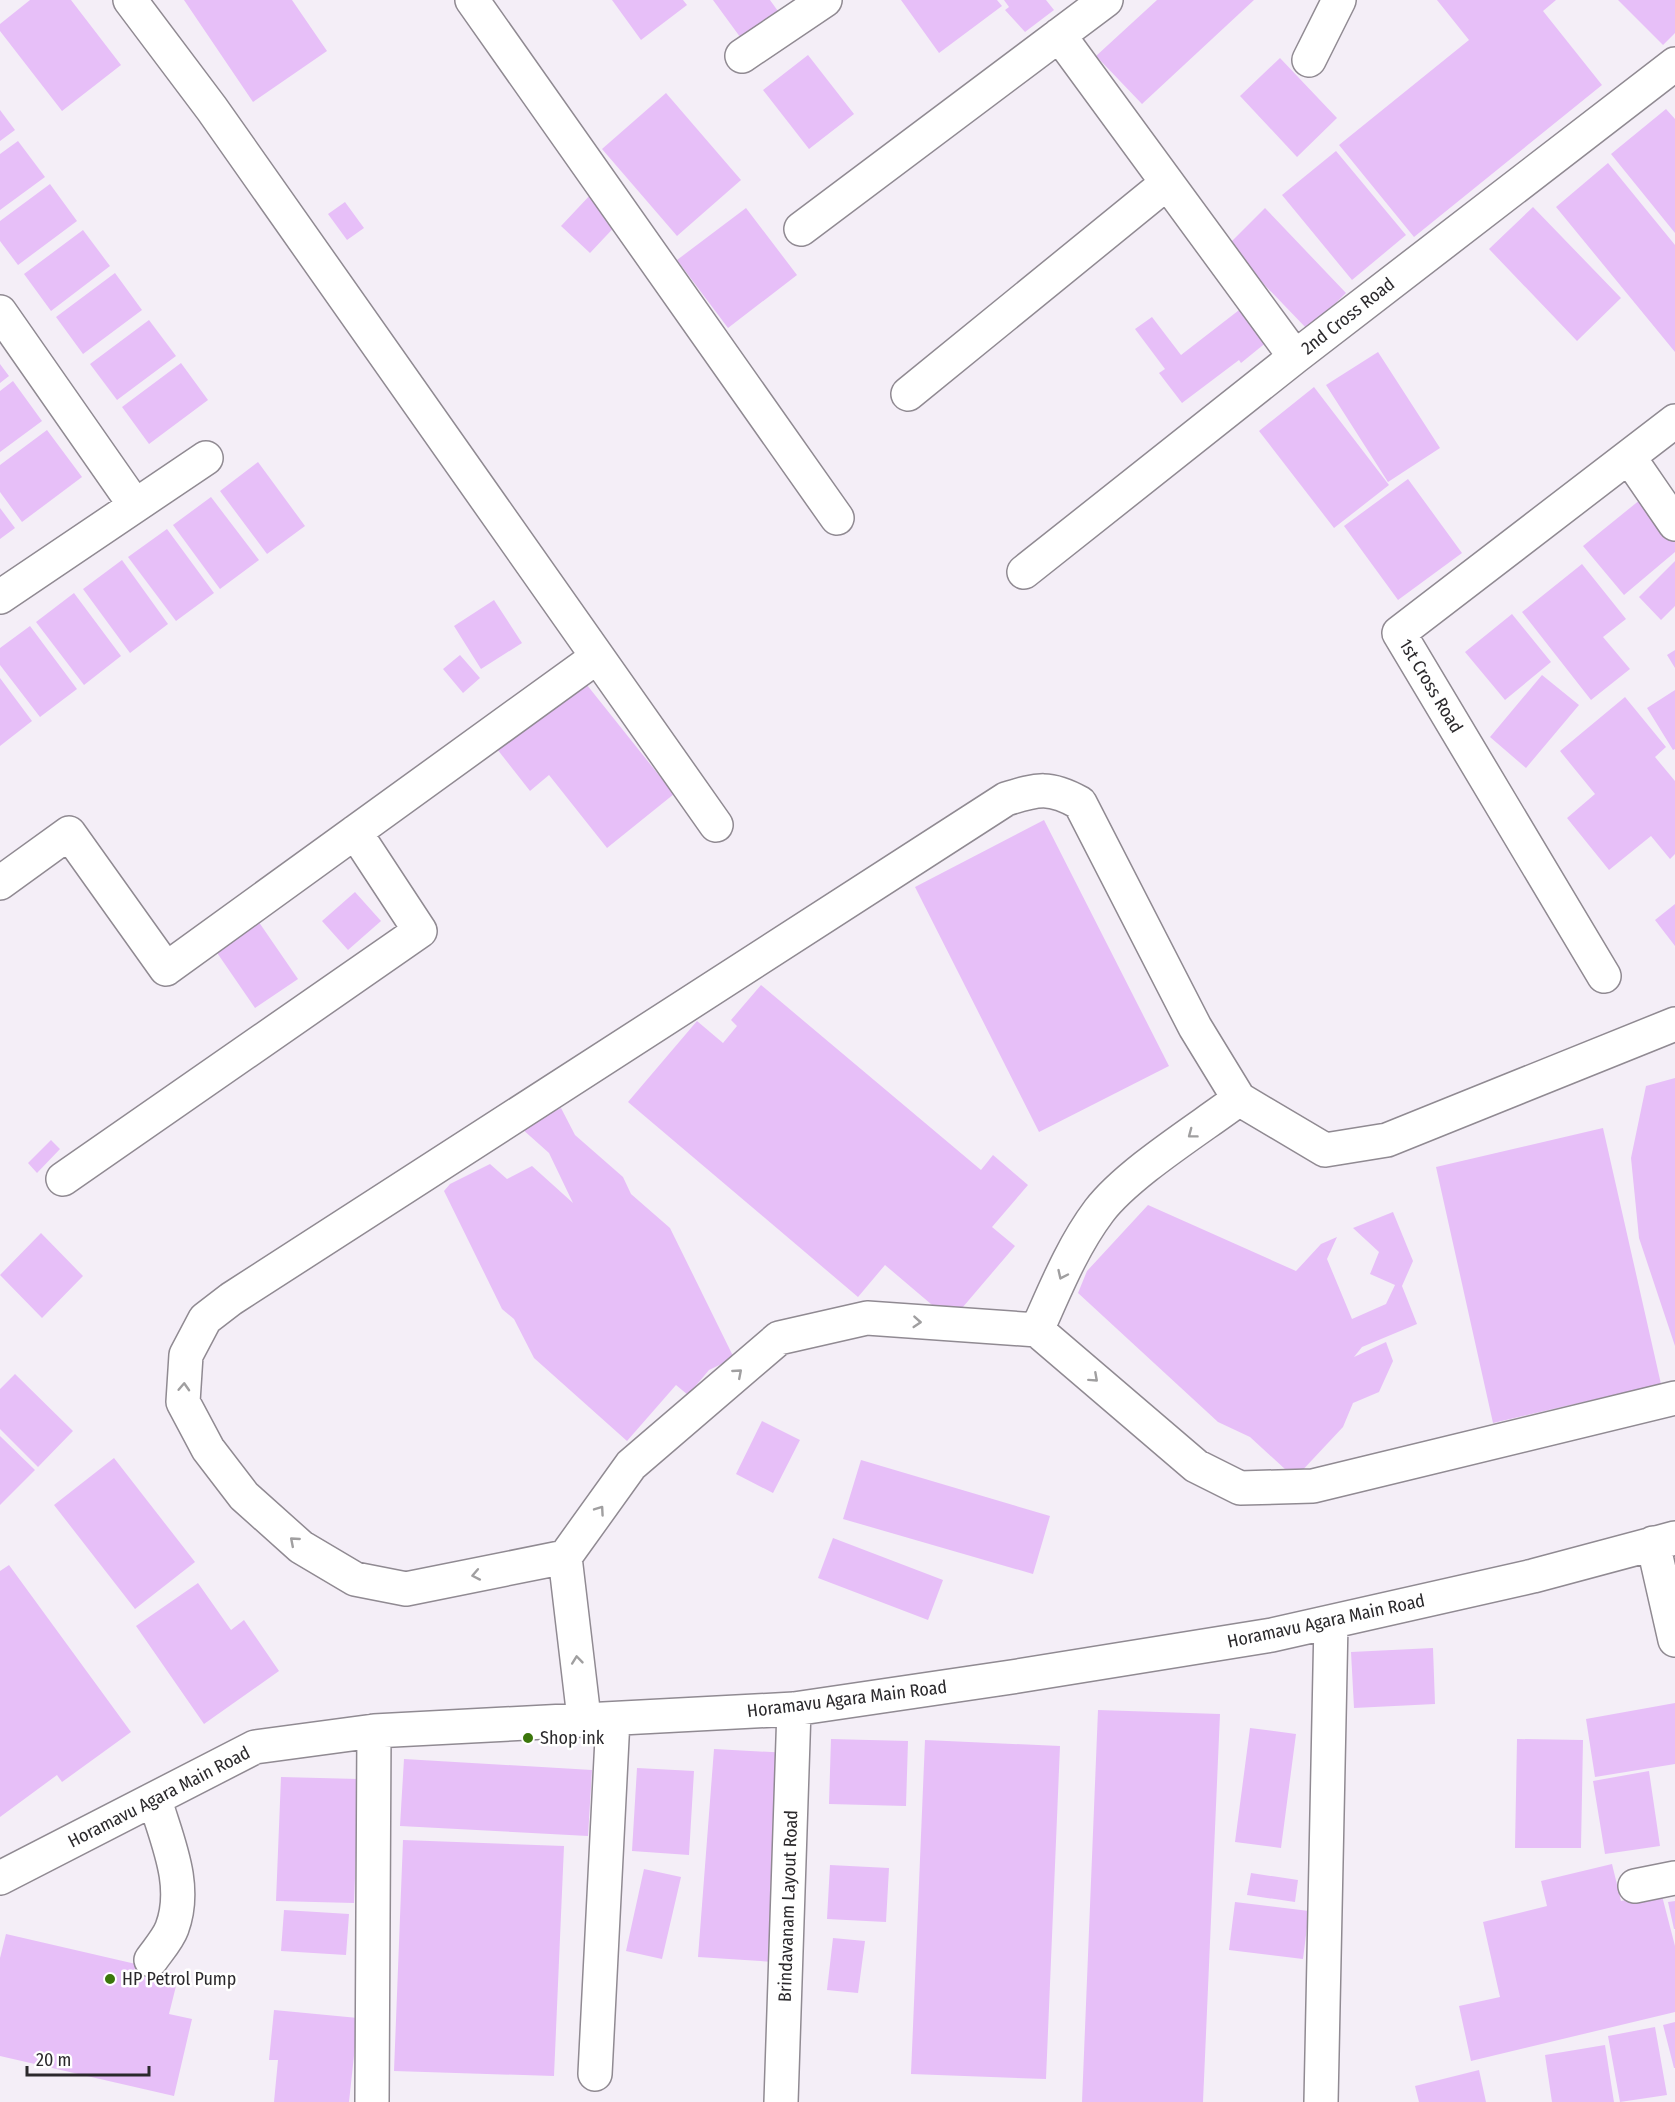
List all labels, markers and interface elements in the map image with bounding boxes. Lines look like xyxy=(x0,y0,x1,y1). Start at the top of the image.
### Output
street label: 2nd Cross Road xyxy=(1297,273,1399,359)
street label: 1st Cross Road xyxy=(1394,635,1468,737)
one-way arrow xyxy=(1188,1126,1199,1137)
one-way arrow xyxy=(1058,1268,1070,1279)
one-way arrow xyxy=(913,1315,922,1328)
one-way arrow xyxy=(731,1370,742,1381)
one-way arrow xyxy=(1088,1371,1098,1382)
one-way arrow xyxy=(178,1382,191,1391)
one-way arrow xyxy=(593,1506,604,1517)
one-way arrow xyxy=(291,1537,301,1548)
one-way arrow xyxy=(471,1568,481,1581)
street label: Horamavu Agara Main Road xyxy=(1225,1589,1427,1653)
one-way arrow xyxy=(571,1656,584,1665)
street label: Horamavu Agara Main Road xyxy=(746,1676,948,1722)
place label: Shop ink xyxy=(540,1727,605,1749)
marker: Shop ink xyxy=(521,1731,535,1745)
street label: Horamavu Agara Main Road xyxy=(64,1741,254,1853)
street label: Brindavanam Layout Road xyxy=(774,1810,802,2002)
place label: HP Petrol Pump xyxy=(122,1968,236,1990)
marker: HP Petrol Pump xyxy=(103,1972,117,1986)
scale bar xyxy=(27,2039,148,2077)
text: 20 m xyxy=(36,2049,71,2071)

